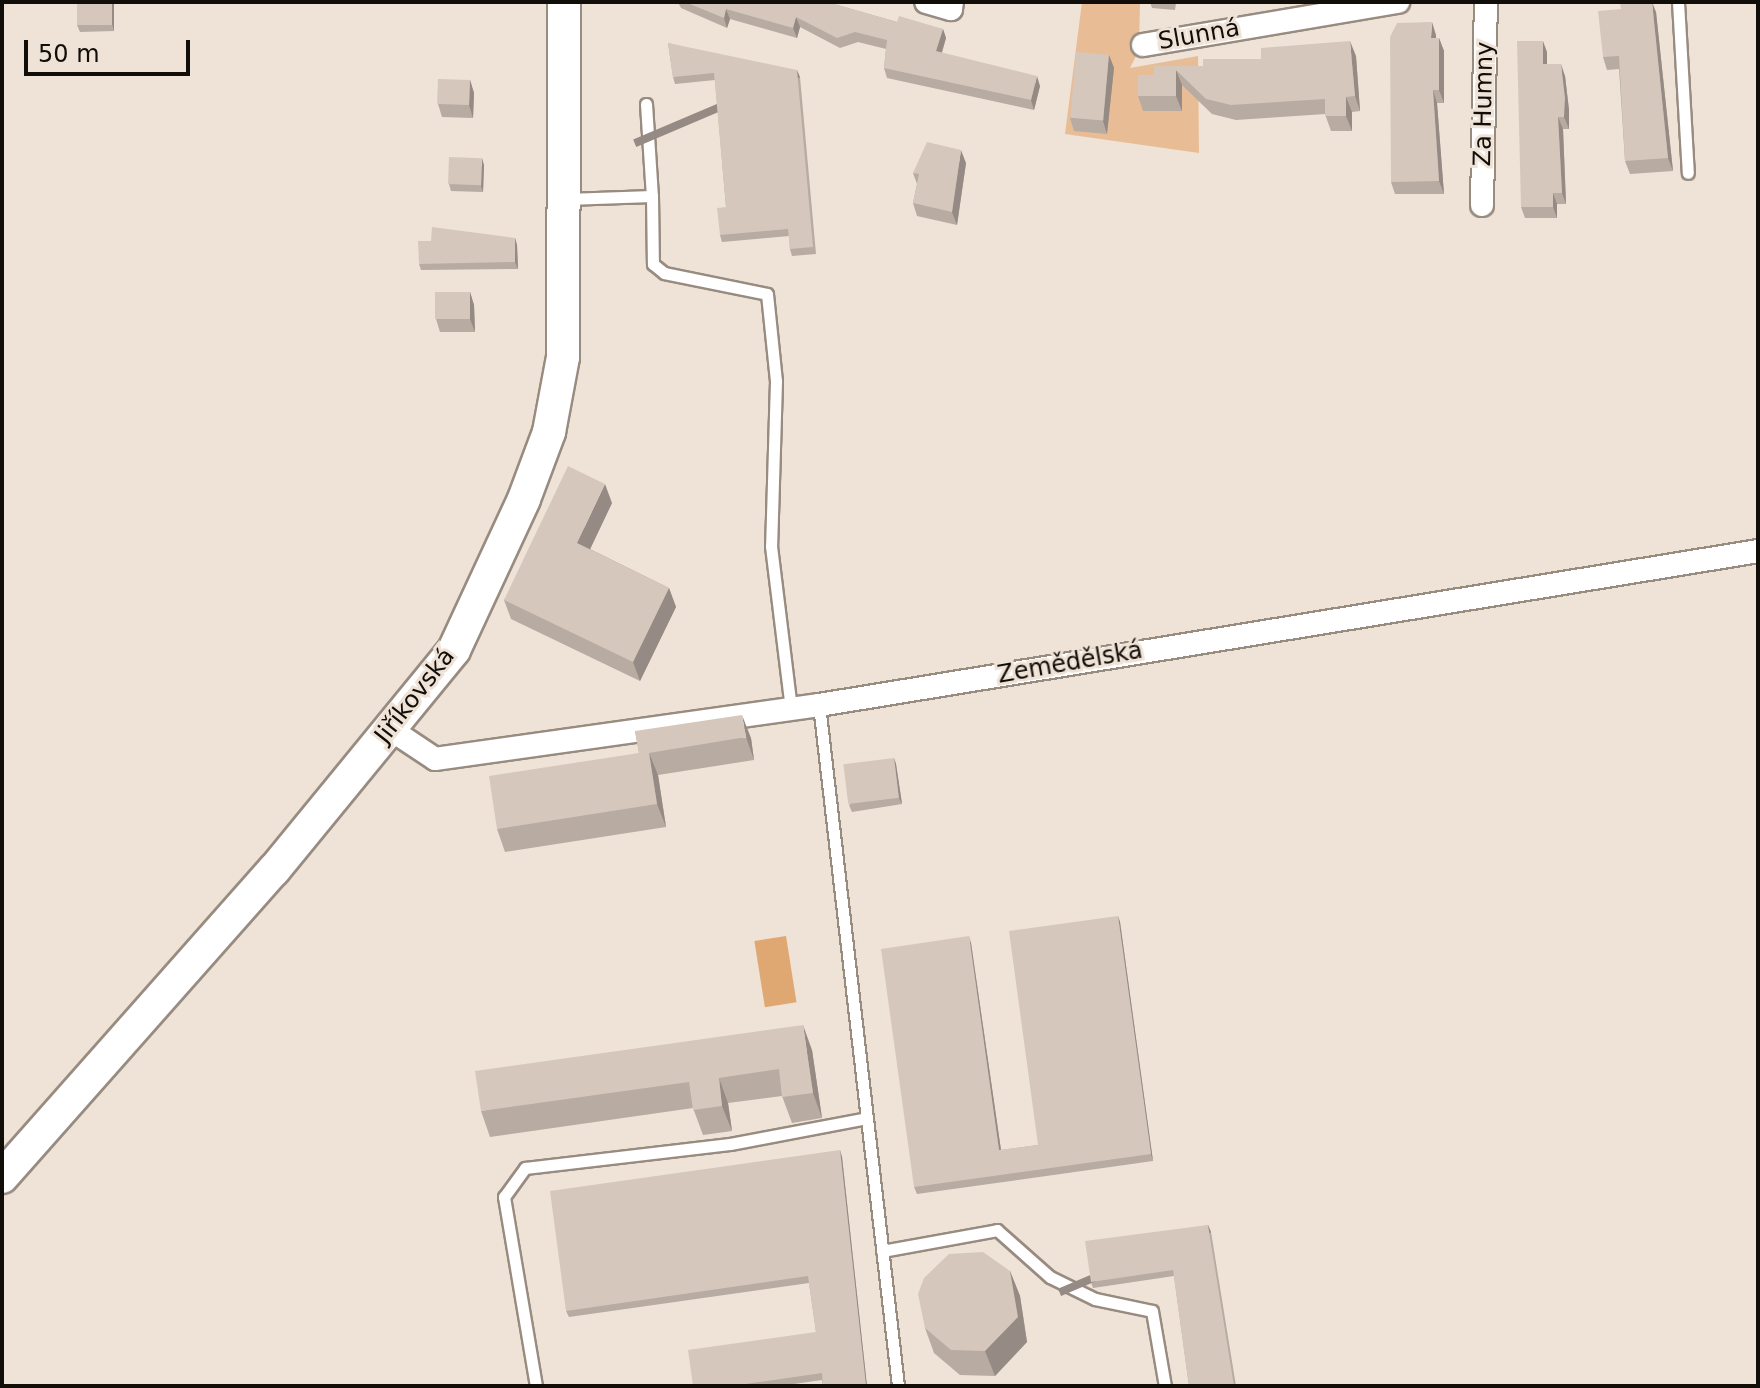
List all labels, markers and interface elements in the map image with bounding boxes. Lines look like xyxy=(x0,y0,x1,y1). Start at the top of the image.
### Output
street label: Slunná xyxy=(1156,14,1242,56)
scale bar xyxy=(28,24,194,74)
text: 50 m xyxy=(38,40,100,68)
street label: Za Humny xyxy=(1469,41,1499,167)
street label: Zemědělská xyxy=(995,636,1145,690)
street label: Jiříkovská xyxy=(369,643,461,749)

